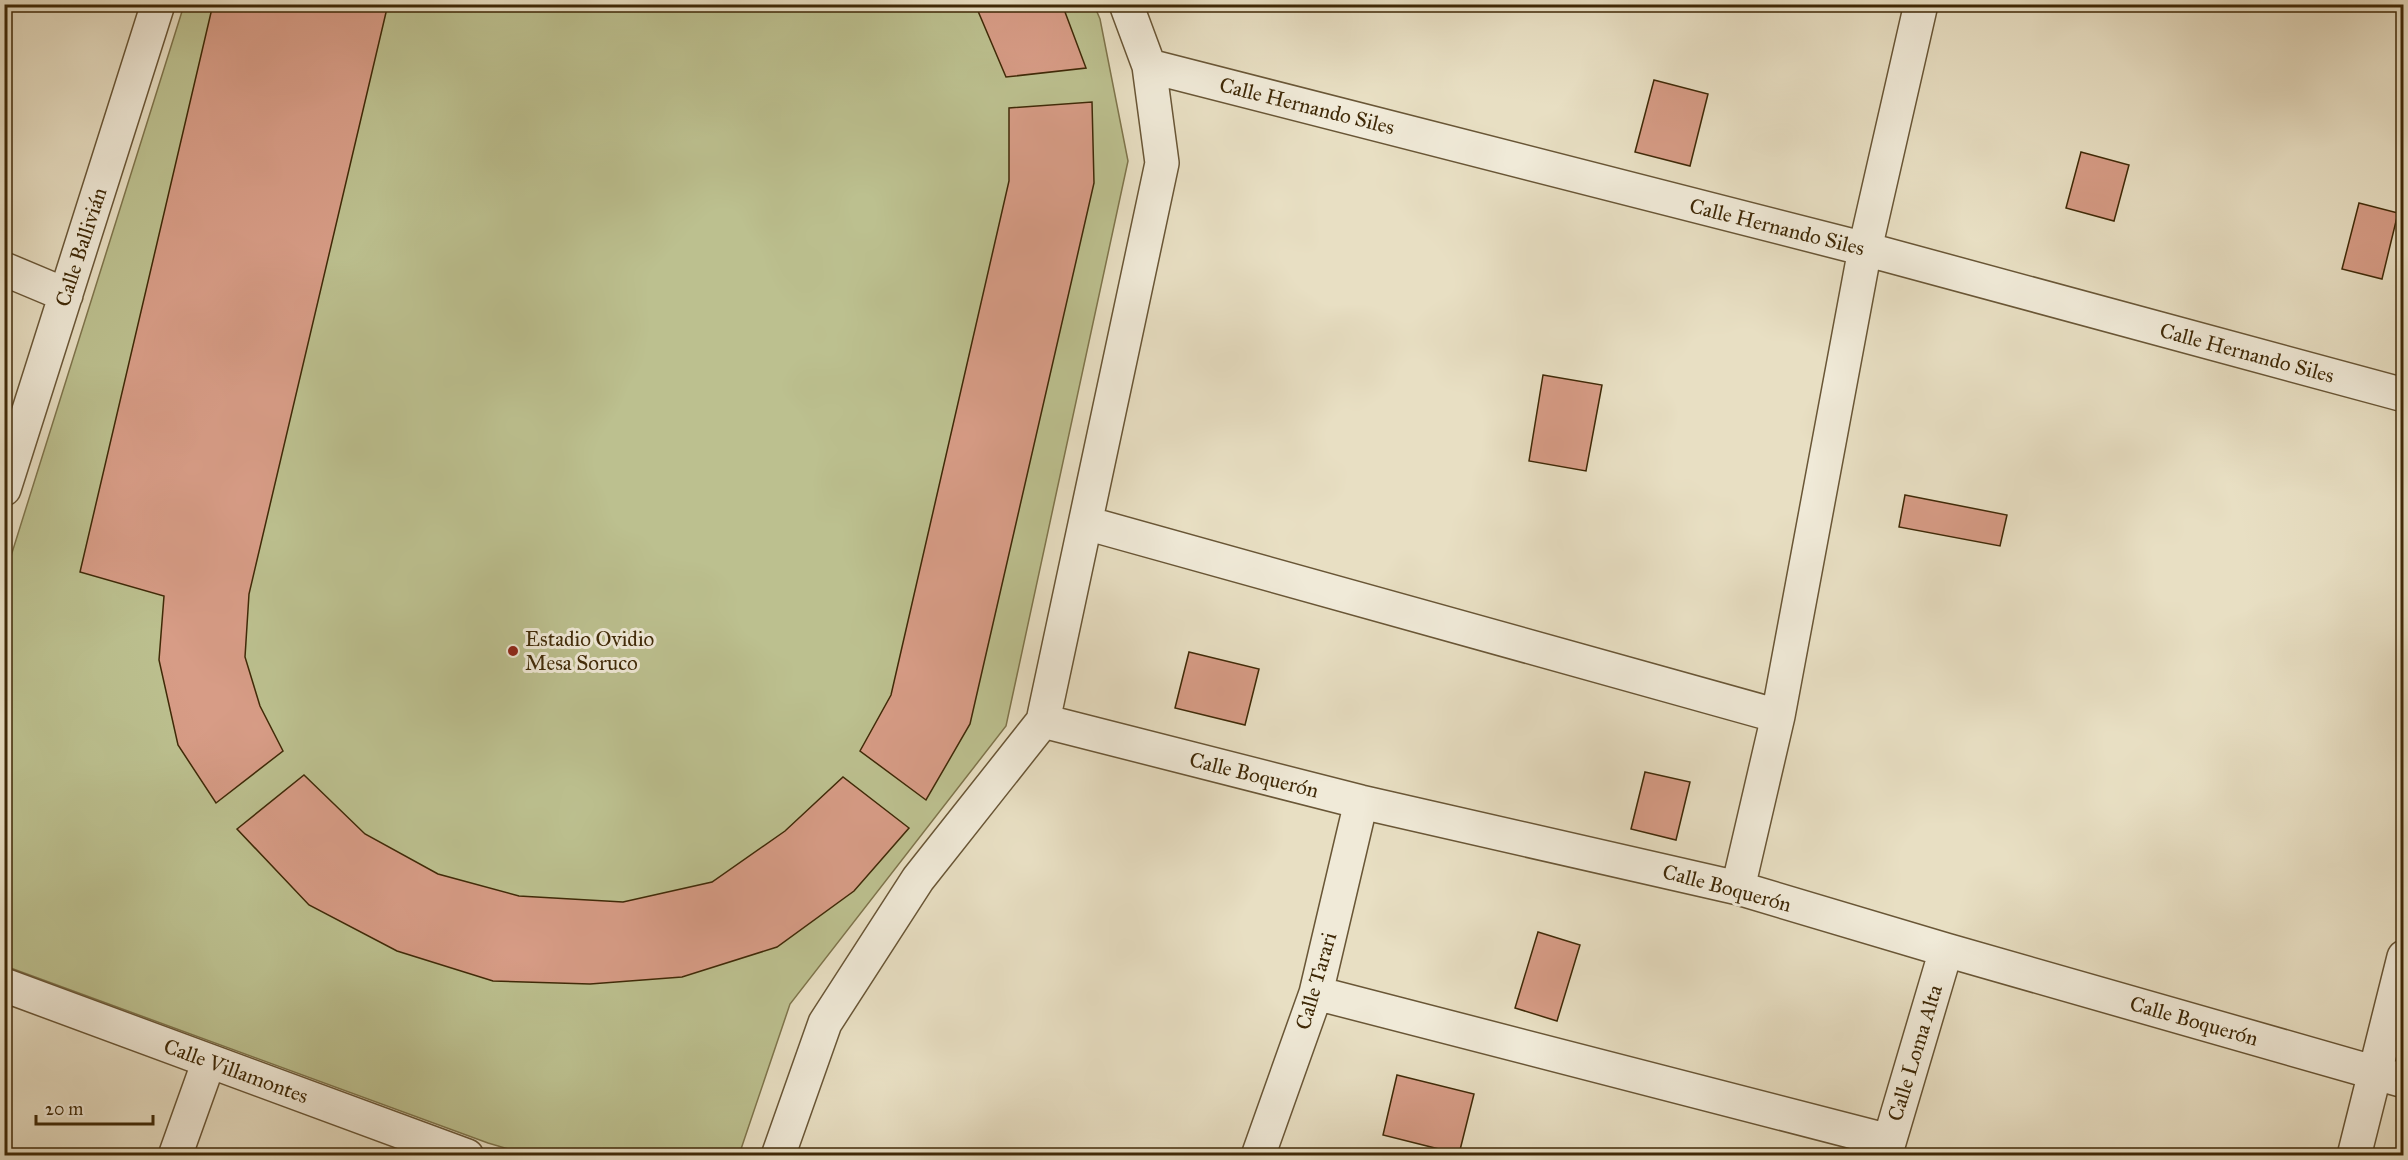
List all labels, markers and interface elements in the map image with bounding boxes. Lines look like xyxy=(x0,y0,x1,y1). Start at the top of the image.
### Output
street label: Calle Hernando Siles xyxy=(1217,72,1397,140)
street label: Calle Ballivián xyxy=(50,184,112,310)
street label: Calle Hernando Siles xyxy=(1687,193,1867,261)
street label: Calle Hernando Siles xyxy=(2157,317,2337,389)
place label: Estadio Ovidio Mesa Soruco xyxy=(525,626,655,676)
marker: Estadio Ovidio Mesa Soruco xyxy=(506,644,520,658)
street label: Calle Boquerón xyxy=(1187,746,1321,804)
street label: Calle Boquerón xyxy=(1660,858,1794,918)
street label: Calle Tarari xyxy=(1290,929,1342,1033)
street label: Calle Loma Alta xyxy=(1882,982,1948,1124)
street label: Calle Boquerón xyxy=(2127,990,2261,1052)
street label: Calle Villamontes xyxy=(160,1033,312,1109)
scale bar xyxy=(36,1088,153,1126)
text: 20 m xyxy=(45,1098,83,1120)

